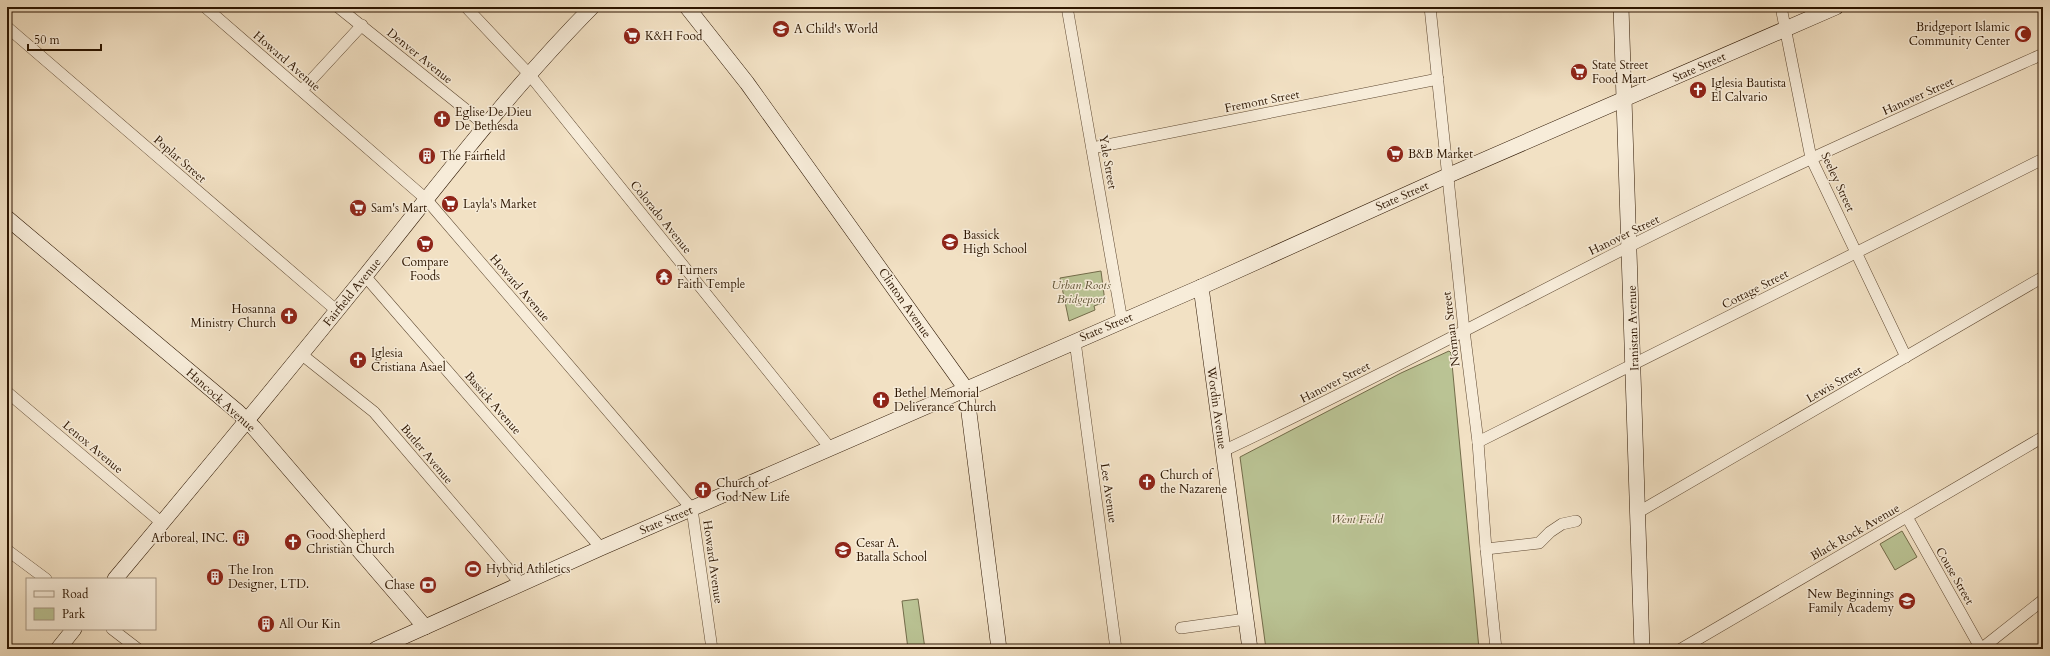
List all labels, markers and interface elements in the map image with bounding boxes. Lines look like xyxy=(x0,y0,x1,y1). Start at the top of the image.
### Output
school or university icon: A Child's World xyxy=(771,19,791,39)
place label: Bridgeport Islamic Community Center xyxy=(1909,19,2011,49)
place label: A Child's World xyxy=(794,21,878,37)
mosque icon: Bridgeport Islamic Community Center xyxy=(2013,24,2033,44)
street label: Denver Avenue xyxy=(384,25,456,87)
scale bar xyxy=(28,26,101,52)
supermarket icon: K&H Food xyxy=(622,26,642,46)
street label: Howard Avenue xyxy=(250,27,324,95)
place label: K&H Food xyxy=(645,28,703,44)
text: 50 m xyxy=(34,32,61,48)
street label: State Street xyxy=(1670,48,1728,86)
place label: State Street Food Mart xyxy=(1592,57,1649,87)
supermarket icon: State Street Food Mart xyxy=(1569,62,1589,82)
street label: Hanover Street xyxy=(1880,73,1956,119)
place label: Iglesia Bautista El Calvario xyxy=(1711,75,1787,105)
church icon: Iglesia Bautista El Calvario xyxy=(1688,80,1708,100)
street label: Fremont Street xyxy=(1223,86,1301,116)
place label: Eglise De Dieu De Bethesda xyxy=(455,104,532,134)
church icon: Eglise De Dieu De Bethesda xyxy=(432,109,452,129)
street label: Poplar Street xyxy=(150,132,210,186)
street label: Yale Street xyxy=(1095,134,1121,191)
supermarket icon: B&B Market xyxy=(1385,144,1405,164)
building icon: The Fairfield xyxy=(417,146,437,166)
place label: B&B Market xyxy=(1408,146,1473,162)
place label: The Fairfield xyxy=(440,148,506,164)
street label: Seeley Street xyxy=(1817,150,1859,215)
street label: Colorado Avenue xyxy=(627,177,695,257)
street label: State Street xyxy=(1373,177,1431,215)
supermarket icon: Layla's Market xyxy=(440,194,460,214)
place label: Layla's Market xyxy=(463,196,537,212)
supermarket icon: Sam's Mart xyxy=(348,198,368,218)
place label: Sam's Mart xyxy=(371,200,427,216)
street label: Hanover Street xyxy=(1586,211,1662,259)
place label: Bassick High School xyxy=(963,227,1027,257)
school or university icon: Bassick High School xyxy=(940,232,960,252)
supermarket icon: Compare Foods xyxy=(415,234,435,254)
street label: Howard Avenue xyxy=(486,251,554,325)
street label: Fairfield Avenue xyxy=(319,254,385,330)
place label: Compare Foods xyxy=(401,254,449,284)
place label: Turners Faith Temple xyxy=(677,262,745,292)
street label: Clinton Avenue xyxy=(875,265,935,341)
street label: Cottage Street xyxy=(1719,265,1791,313)
temple icon: Turners Faith Temple xyxy=(654,267,674,287)
park label: Urban Roots Bridgeport xyxy=(1051,277,1111,307)
street label: Iranistan Avenue xyxy=(1624,285,1642,371)
street label: Norman Street xyxy=(1438,290,1464,367)
place label: Hosanna Ministry Church xyxy=(191,301,277,331)
church icon: Hosanna Ministry Church xyxy=(279,306,299,326)
street label: State Street xyxy=(1077,309,1135,345)
place label: Iglesia Cristiana Asael xyxy=(371,345,446,375)
church icon: Iglesia Cristiana Asael xyxy=(348,350,368,370)
street label: Hanover Street xyxy=(1297,357,1373,406)
street label: Lewis Street xyxy=(1803,362,1865,406)
street label: Hancock Avenue xyxy=(183,365,259,435)
street label: Wordin Avenue xyxy=(1203,365,1231,450)
street label: Bassick Avenue xyxy=(461,368,525,438)
place label: Bethel Memorial Deliverance Church xyxy=(894,385,997,415)
church icon: Bethel Memorial Deliverance Church xyxy=(871,390,891,410)
street label: Lenox Avenue xyxy=(59,417,127,477)
street label: Butler Avenue xyxy=(397,421,457,487)
street label: Lee Avenue xyxy=(1097,462,1121,524)
place label: Church of the Nazarene xyxy=(1160,467,1227,497)
church icon: Church of the Nazarene xyxy=(1137,472,1157,492)
place label: Church of God New Life xyxy=(716,475,790,505)
church icon: Church of God New Life xyxy=(693,480,713,500)
street label: Black Rock Avenue xyxy=(1808,500,1902,564)
street label: State Street xyxy=(637,502,695,538)
park label: Went Field xyxy=(1331,511,1384,527)
street label: Howard Avenue xyxy=(699,519,727,605)
place label: Good Shepherd Christian Church xyxy=(306,527,395,557)
building icon: Arboreal, INC. xyxy=(231,528,251,548)
place label: Arboreal, INC. xyxy=(151,530,228,546)
church icon: Good Shepherd Christian Church xyxy=(283,532,303,552)
place label: Cesar A. Batalla School xyxy=(856,535,927,565)
school or university icon: Cesar A. Batalla School xyxy=(833,540,853,560)
street label: Couse Street xyxy=(1932,544,1978,608)
sports icon: Hybrid Athletics xyxy=(463,559,483,579)
place label: Hybrid Athletics xyxy=(486,561,570,577)
place label: The Iron Designer, LTD. xyxy=(228,562,309,592)
building icon: The Iron Designer, LTD. xyxy=(205,567,225,587)
bank icon: Chase xyxy=(418,575,438,595)
place label: Chase xyxy=(385,577,415,593)
legend xyxy=(26,578,156,630)
text: Road xyxy=(62,586,89,602)
place label: New Beginnings Family Academy xyxy=(1807,586,1895,616)
school or university icon: New Beginnings Family Academy xyxy=(1897,591,1917,611)
text: Park xyxy=(62,606,86,622)
building icon: All Our Kin xyxy=(256,614,276,634)
place label: All Our Kin xyxy=(279,616,341,632)

